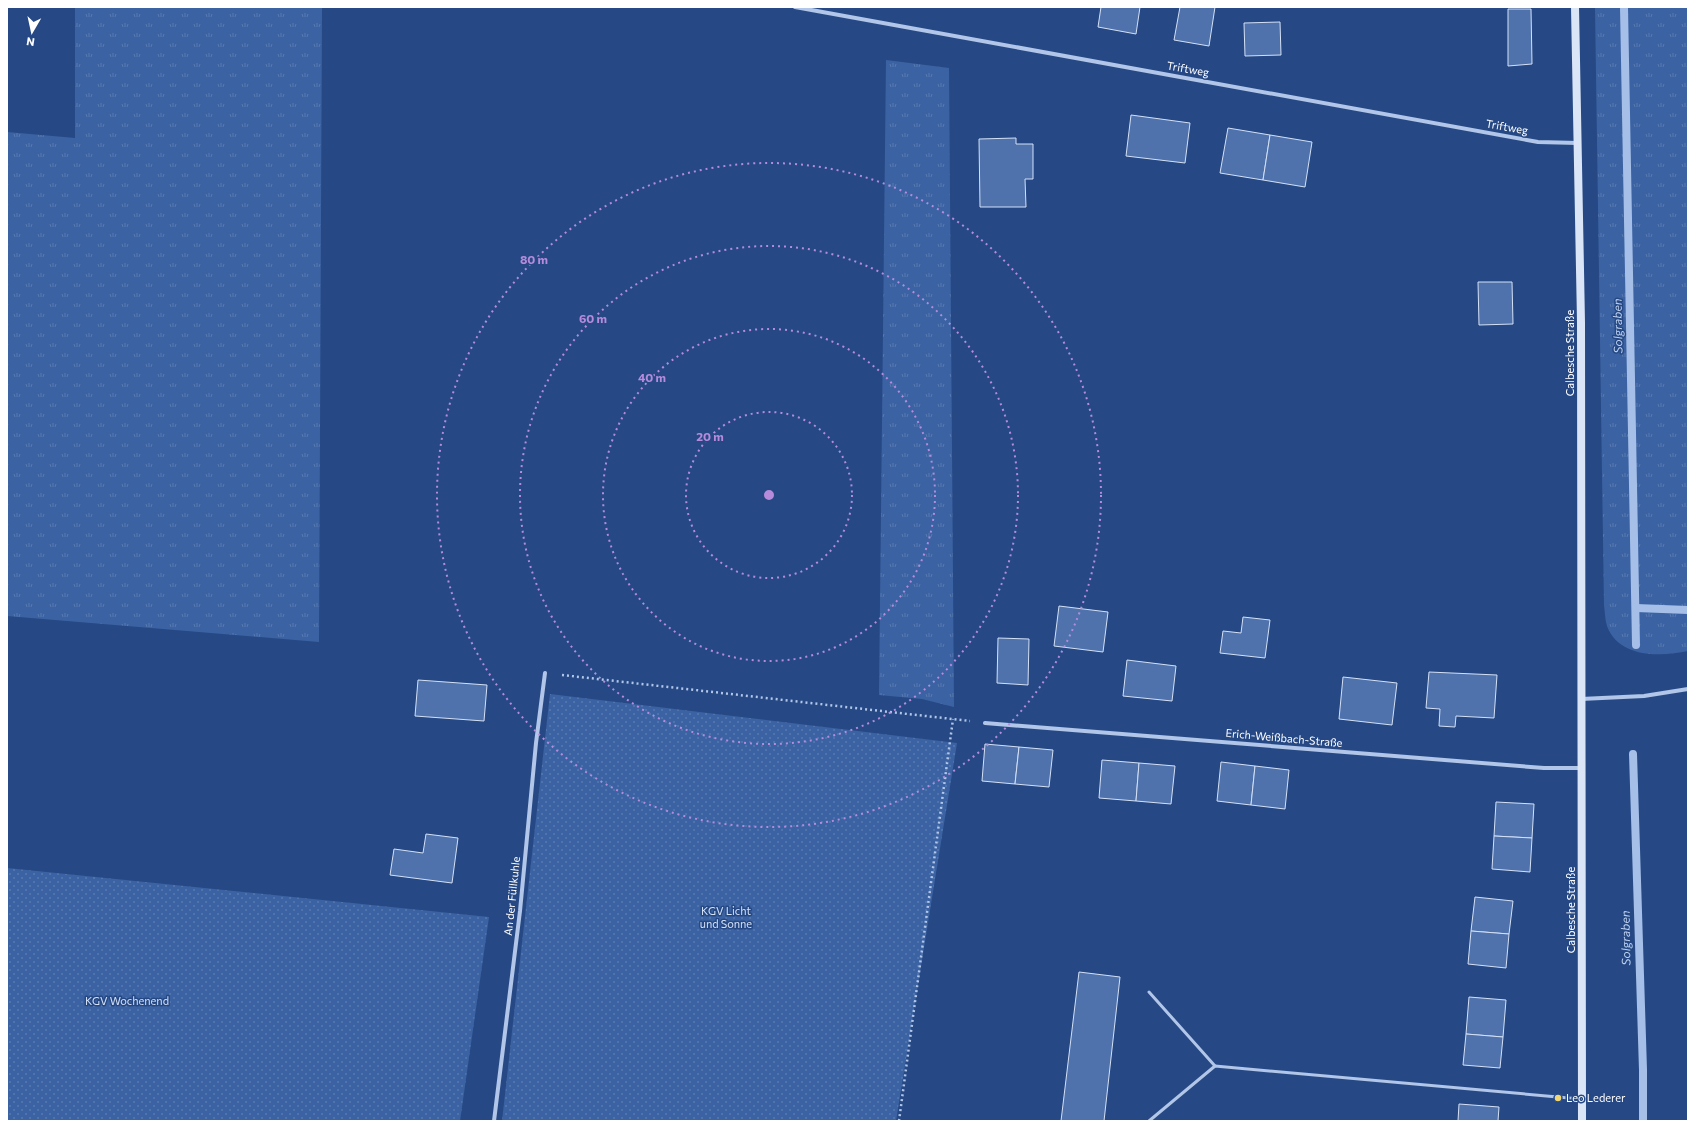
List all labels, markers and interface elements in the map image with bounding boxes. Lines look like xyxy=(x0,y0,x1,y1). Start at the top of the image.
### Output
north arrow xyxy=(12,12,52,52)
text: N xyxy=(25,35,35,49)
street label: Triftweg xyxy=(1166,58,1210,79)
street label: Triftweg xyxy=(1485,116,1529,137)
text: 80 m xyxy=(520,252,548,266)
water label: Solgraben xyxy=(1610,298,1624,354)
street label: Calbesche Straße xyxy=(1563,310,1576,396)
text: 60 m xyxy=(579,311,607,325)
text: 40 m xyxy=(638,370,666,384)
text: 20 m xyxy=(696,429,724,443)
centre of rings xyxy=(762,488,776,502)
street label: Erich-Weißbach-Straße xyxy=(1225,726,1343,749)
street label: An der Füllkuhle xyxy=(501,856,522,936)
street label: Calbesche Straße xyxy=(1564,867,1577,953)
park label: KGV Licht und Sonne xyxy=(700,904,752,930)
water label: Solgraben xyxy=(1618,910,1632,966)
park label: KGV Wochenend xyxy=(85,994,169,1007)
place label: Leo Lederer xyxy=(1566,1091,1626,1104)
marker: Leo Lederer xyxy=(1553,1093,1563,1103)

